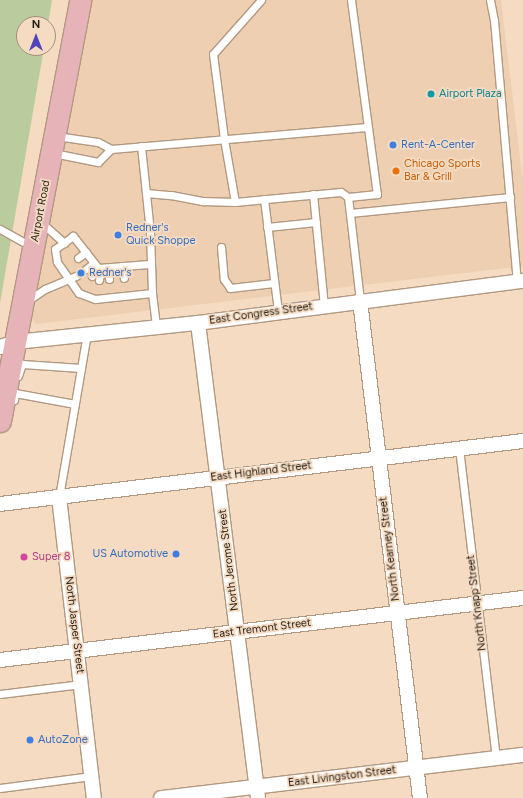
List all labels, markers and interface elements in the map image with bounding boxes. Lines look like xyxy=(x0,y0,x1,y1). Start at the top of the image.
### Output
north arrow xyxy=(16,16,56,56)
text: N xyxy=(32,18,40,31)
place label: Airport Plaza xyxy=(439,87,502,101)
marker: Airport Plaza xyxy=(426,89,436,99)
place label: Rent-A-Center xyxy=(401,138,475,152)
marker: Rent-A-Center xyxy=(388,140,398,150)
place label: Chicago Sports Bar & Grill xyxy=(404,158,480,184)
marker: Chicago Sports Bar & Grill xyxy=(391,166,401,176)
street label: Airport Road xyxy=(29,179,53,243)
place label: Redner's Quick Shoppe xyxy=(126,222,196,248)
marker: Redner's Quick Shoppe xyxy=(113,230,123,240)
place label: Redner's xyxy=(89,266,132,280)
marker: Redner's xyxy=(76,268,86,278)
street label: East Congress Street xyxy=(208,300,314,328)
street label: East Highland Street xyxy=(210,459,312,485)
street label: North Kearney Street xyxy=(377,496,403,602)
street label: North Jerome Street xyxy=(216,508,242,612)
place label: US Automotive xyxy=(93,547,168,561)
marker: US Automotive xyxy=(171,549,181,559)
place label: Super 8 xyxy=(32,550,71,564)
marker: Super 8 xyxy=(19,552,29,562)
street label: North Knapp Street xyxy=(465,554,489,652)
street label: North Jasper Street xyxy=(61,576,87,674)
street label: East Tremont Street xyxy=(212,616,312,642)
place label: AutoZone xyxy=(38,733,88,747)
marker: AutoZone xyxy=(25,735,35,745)
street label: East Livingston Street xyxy=(287,764,397,790)

